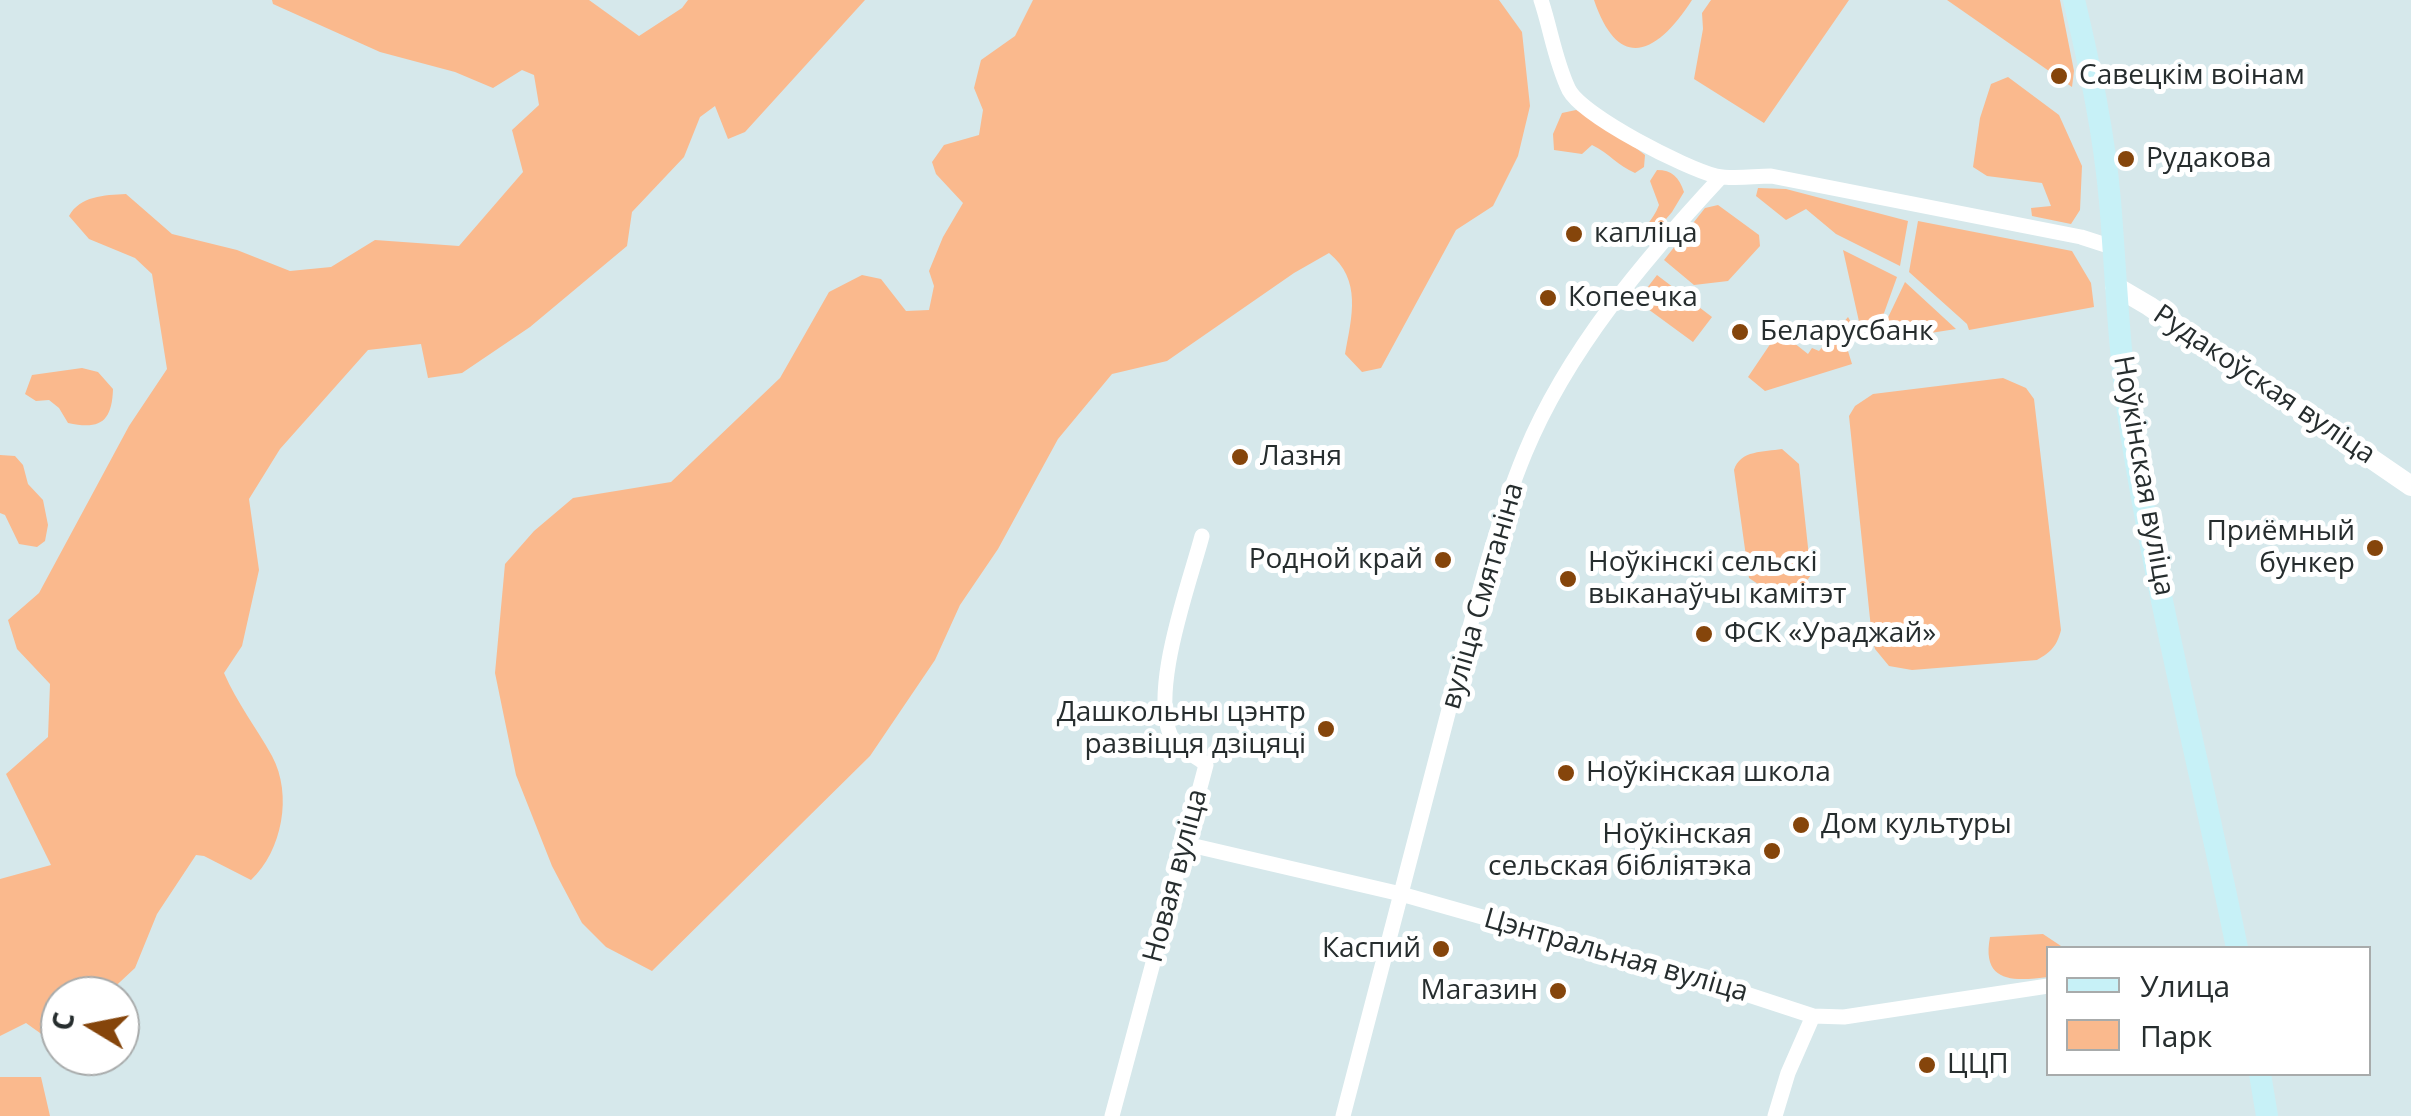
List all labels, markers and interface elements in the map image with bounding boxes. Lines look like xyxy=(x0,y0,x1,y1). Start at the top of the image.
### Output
place label: Савецкім воінам xyxy=(2079,59,2305,93)
marker: Савецкім воінам xyxy=(2048,65,2070,87)
place label: Рудакова xyxy=(2146,142,2271,176)
marker: Рудакова xyxy=(2115,148,2137,170)
place label: капліца xyxy=(1594,217,1698,251)
marker: капліца xyxy=(1563,223,1585,245)
place label: Копеечка xyxy=(1568,281,1698,315)
marker: Копеечка xyxy=(1537,287,1559,309)
street label: Рудакоўская вуліца xyxy=(2147,298,2381,472)
place label: Беларусбанк xyxy=(1760,315,1933,349)
marker: Беларусбанк xyxy=(1729,321,1751,343)
street label: Ноўкінская вуліца xyxy=(2105,353,2181,599)
place label: Лазня xyxy=(1260,440,1342,474)
marker: Лазня xyxy=(1229,446,1251,468)
street label: вуліца Смятаніна xyxy=(1435,479,1531,713)
place label: Приёмный бункер xyxy=(2206,515,2355,581)
marker: Приёмный бункер xyxy=(2364,537,2386,559)
place label: Родной край xyxy=(1249,543,1423,577)
place label: Ноўкінскі сельскі выканаўчы камітэт xyxy=(1588,546,1846,612)
marker: Родной край xyxy=(1432,549,1454,571)
marker: Ноўкінскі сельскі выканаўчы камітэт xyxy=(1557,568,1579,590)
place label: ФСК «Ураджай» xyxy=(1724,617,1936,651)
marker: ФСК «Ураджай» xyxy=(1693,623,1715,645)
place label: Дашкольны цэнтр развіцця дзіцяці xyxy=(1057,696,1306,762)
marker: Дашкольны цэнтр развіцця дзіцяці xyxy=(1315,718,1337,740)
place label: Ноўкінская школа xyxy=(1586,756,1831,790)
marker: Ноўкінская школа xyxy=(1555,762,1577,784)
street label: Новая вуліца xyxy=(1137,786,1215,966)
place label: Дом культуры xyxy=(1821,808,2012,842)
marker: Дом культуры xyxy=(1790,814,1812,836)
place label: Ноўкінская сельская бібліятэка xyxy=(1488,818,1752,884)
marker: Ноўкінская сельская бібліятэка xyxy=(1761,840,1783,862)
street label: Цэнтральная вуліца xyxy=(1480,902,1752,1010)
place label: Каспий xyxy=(1322,932,1421,966)
marker: Каспий xyxy=(1430,938,1452,960)
legend xyxy=(2046,946,2371,1076)
text: Улица xyxy=(2140,965,2230,1006)
place label: Магазин xyxy=(1421,974,1538,1008)
north arrow xyxy=(40,976,140,1076)
marker: Магазин xyxy=(1547,980,1569,1002)
text: С xyxy=(42,1009,83,1033)
text: Парк xyxy=(2140,1015,2212,1056)
place label: ЦЦП xyxy=(1947,1048,2009,1082)
marker: ЦЦП xyxy=(1916,1054,1938,1076)

